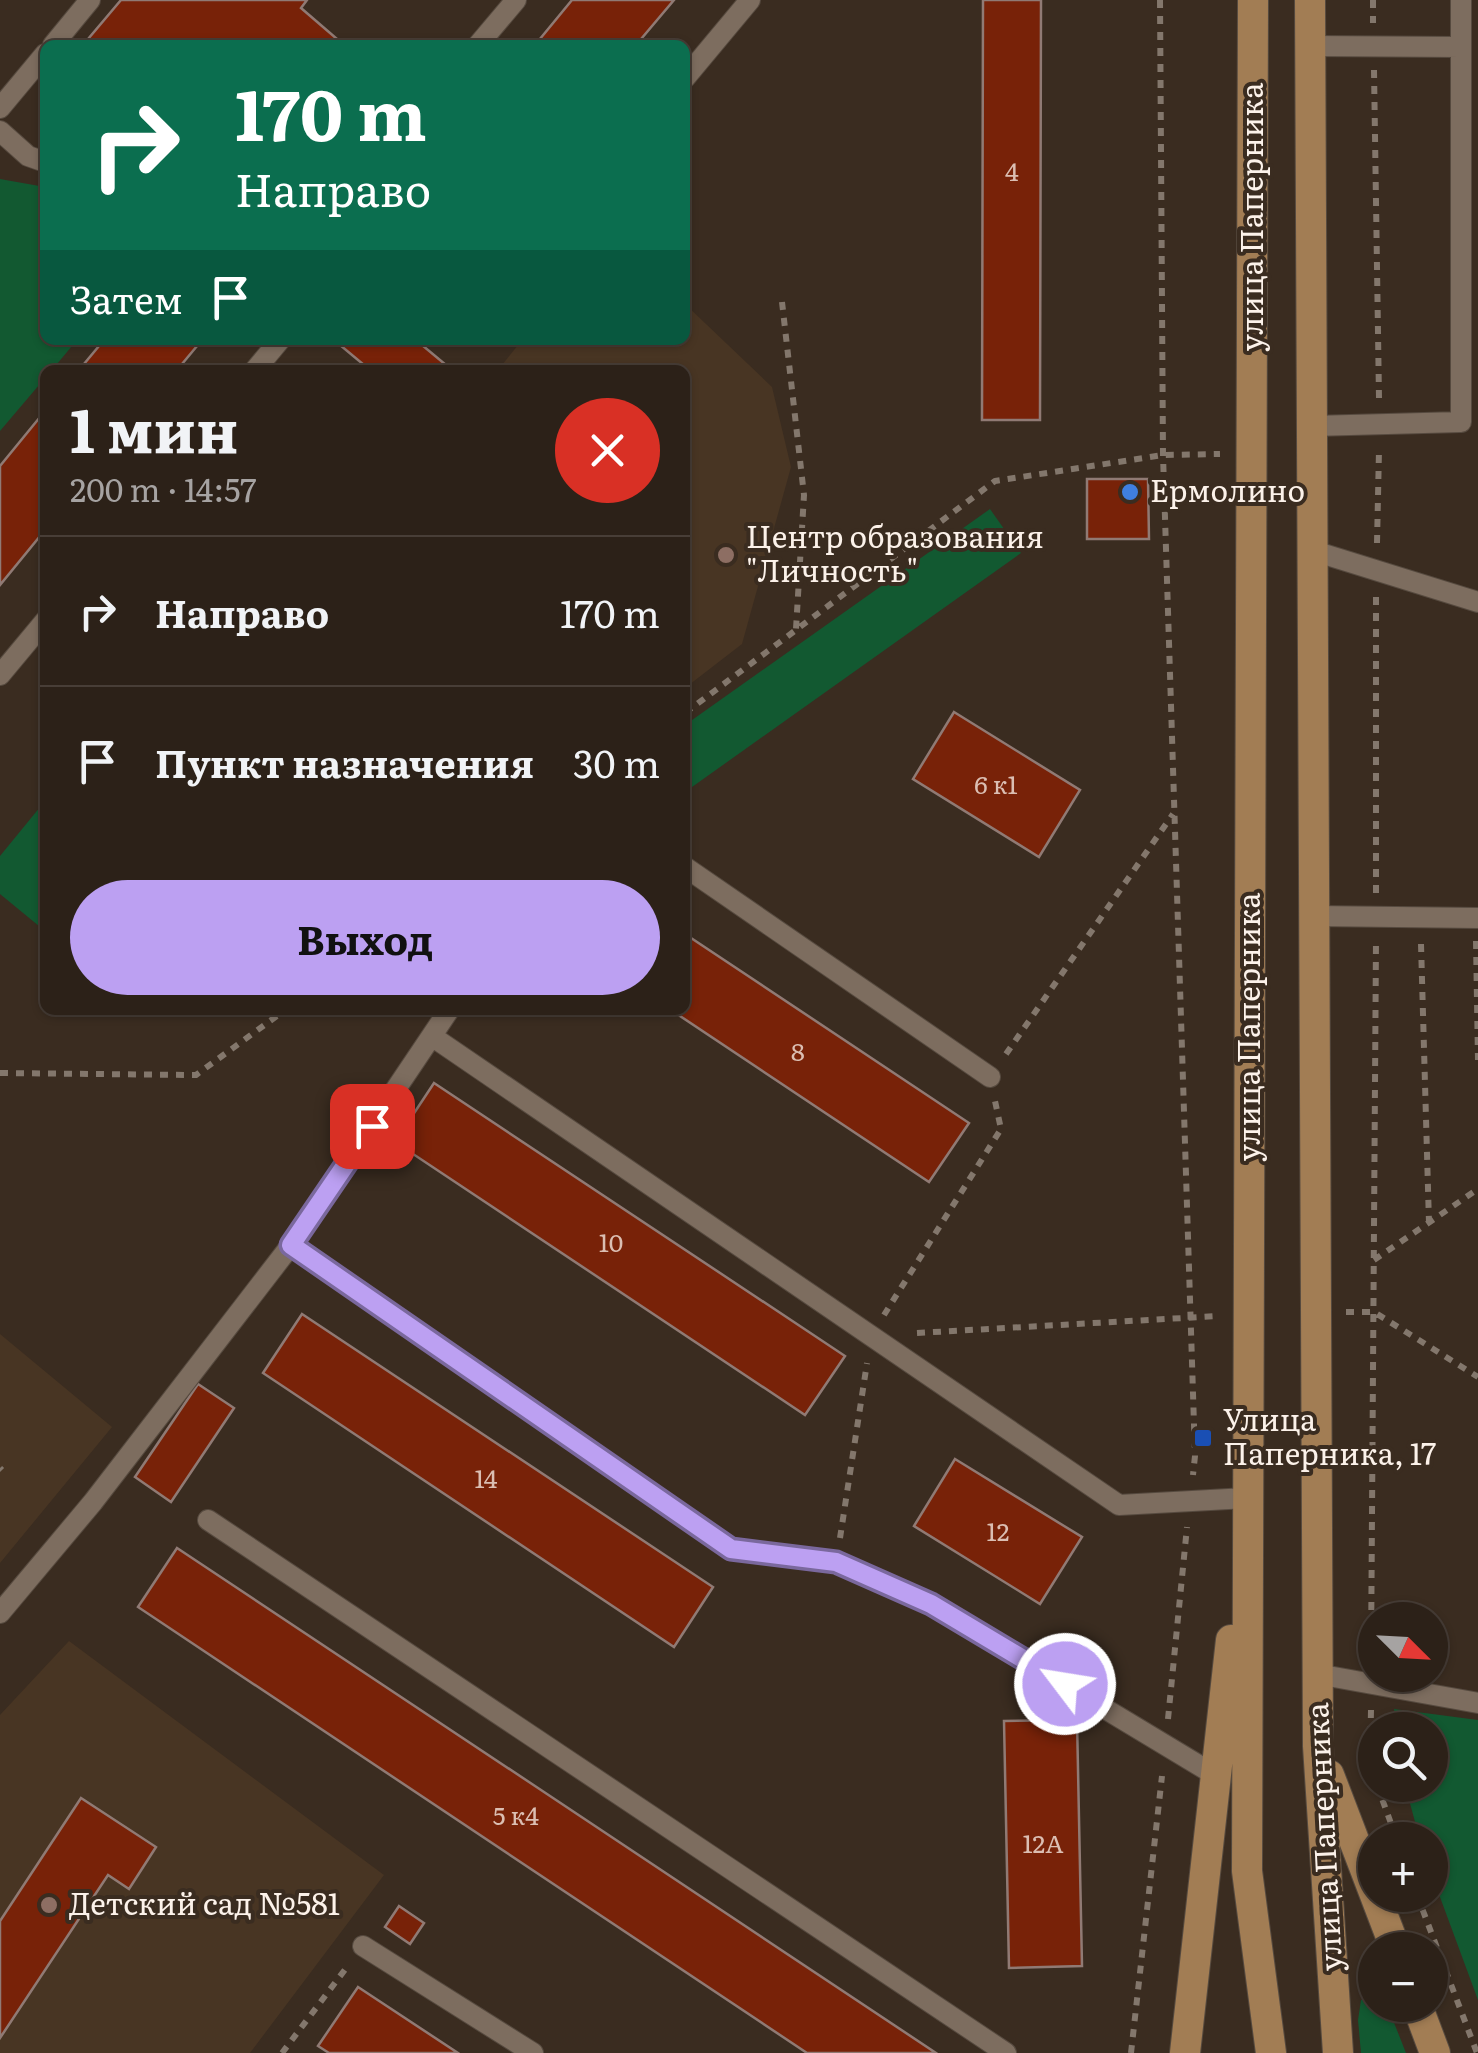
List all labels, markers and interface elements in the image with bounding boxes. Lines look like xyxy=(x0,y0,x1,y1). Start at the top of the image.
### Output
text: 170 m xyxy=(235,59,427,163)
icon: right xyxy=(70,80,200,210)
street label: улица Паперника xyxy=(1228,82,1272,351)
house number: 4 xyxy=(1005,152,1019,189)
text: Направо xyxy=(235,154,431,221)
text: Затем xyxy=(70,269,183,326)
icon: arrive xyxy=(203,270,258,325)
text: 1 мин xyxy=(70,382,239,471)
button: close xyxy=(555,398,660,503)
text: 200 m · 14:57 xyxy=(70,464,256,512)
place label: Ермолино xyxy=(1150,467,1305,511)
marker: Ермолино xyxy=(1119,481,1141,503)
place label: Центр образования "Личность" xyxy=(746,513,1044,591)
marker: Центр образования "Личность" xyxy=(715,544,737,566)
text: Направо xyxy=(155,583,329,640)
text: 170 m xyxy=(560,583,660,640)
icon: right xyxy=(70,584,125,639)
text: Пункт назначения xyxy=(155,733,534,790)
text: 30 m xyxy=(573,733,660,790)
icon: arrive xyxy=(70,734,125,789)
house number: 6 к1 xyxy=(974,765,1018,802)
button: Выход xyxy=(70,880,660,995)
street label: улица Паперника xyxy=(1225,892,1269,1161)
house number: 8 xyxy=(791,1032,805,1069)
pin xyxy=(330,1084,415,1169)
icon: arrive xyxy=(345,1099,400,1154)
house number: 10 xyxy=(599,1223,623,1260)
place label: Улица Паперника, 17 xyxy=(1223,1396,1436,1474)
marker: Улица Паперника, 17 xyxy=(1192,1427,1214,1449)
house number: 14 xyxy=(475,1459,498,1496)
house number: 12 xyxy=(987,1512,1009,1549)
north arrow xyxy=(1358,1602,1448,1692)
map controls xyxy=(1358,1602,1448,2022)
position arrow xyxy=(1013,1632,1117,1736)
street label: улица Паперника xyxy=(1293,1701,1351,1973)
button: search xyxy=(1358,1712,1448,1802)
house number: 5 к4 xyxy=(493,1796,539,1833)
button: + xyxy=(1358,1822,1448,1912)
house number: 12А xyxy=(1022,1824,1064,1861)
place label: Детский сад №581 xyxy=(69,1880,340,1924)
marker: Детский сад №581 xyxy=(38,1894,60,1916)
button: − xyxy=(1358,1932,1448,2022)

